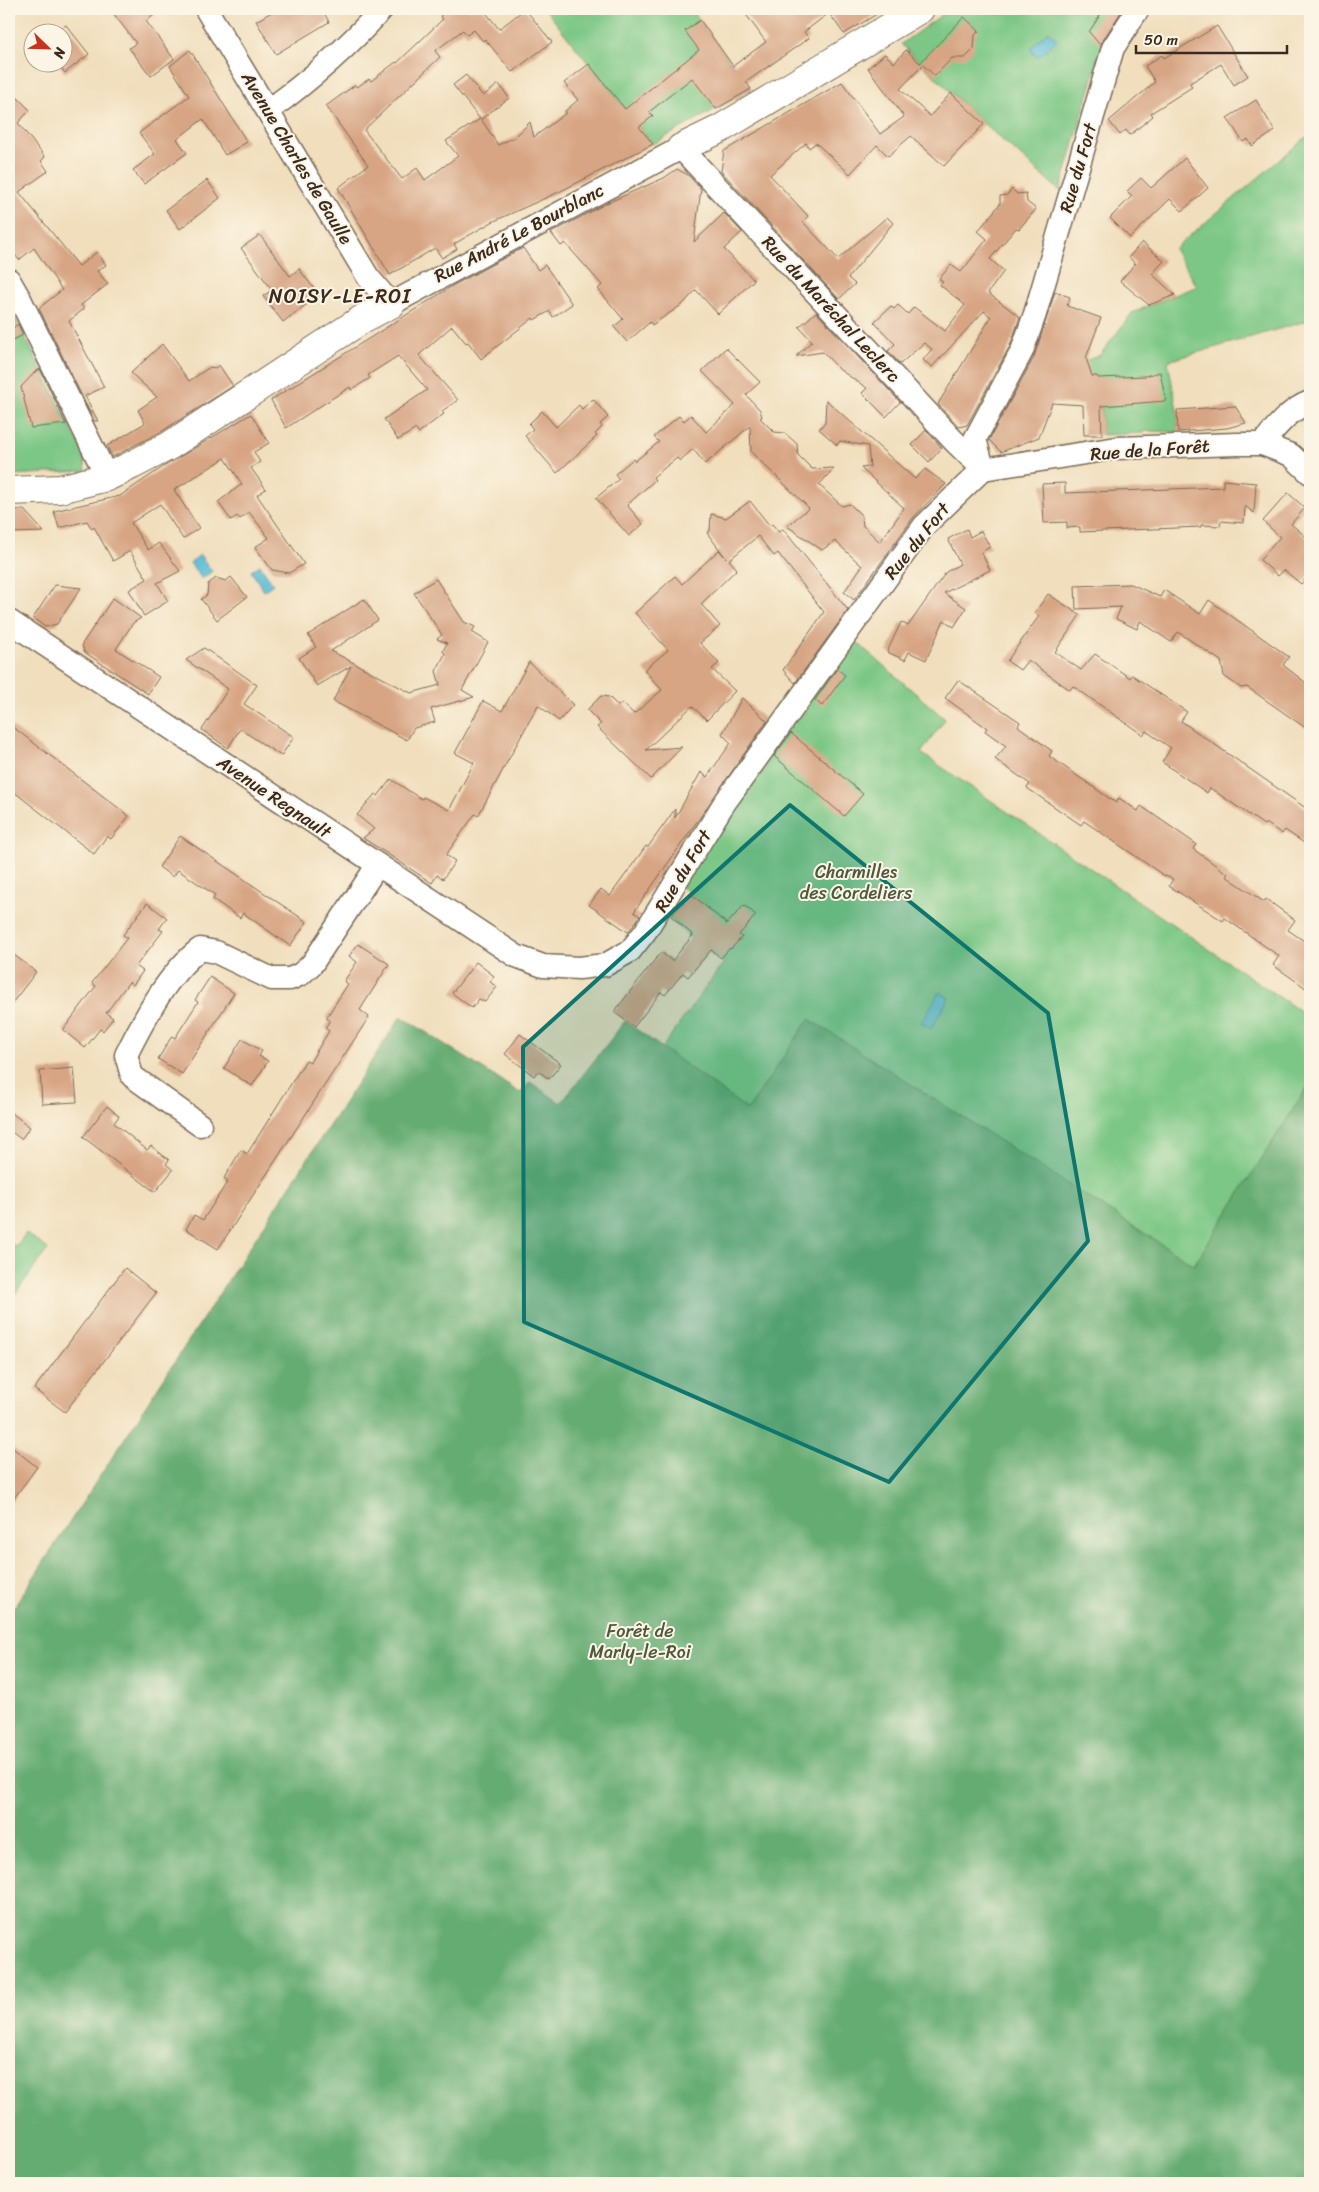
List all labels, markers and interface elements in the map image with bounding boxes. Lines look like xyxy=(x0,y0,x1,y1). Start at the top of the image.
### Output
north arrow xyxy=(22,22,72,72)
scale bar xyxy=(1136,22,1288,54)
text: 50 m xyxy=(1144,27,1179,53)
text: N xyxy=(46,43,73,63)
street label: Avenue Charles de Gaulle xyxy=(232,64,362,251)
street label: Rue du Fort xyxy=(1050,119,1106,217)
street label: Rue André Le Bourblanc xyxy=(428,174,610,292)
street label: Rue du Maréchal Leclerc xyxy=(754,228,908,390)
district label: NOISY-LE-ROI xyxy=(269,279,411,314)
street label: Rue de la Forêt xyxy=(1089,430,1211,470)
street label: Rue du Fort xyxy=(876,495,959,587)
street label: Avenue Regnault xyxy=(209,746,338,848)
street label: Rue du Fort xyxy=(646,823,721,919)
park label: Charmilles des Cordeliers xyxy=(800,856,913,909)
park label: Forêt de Marly-le-Roi xyxy=(589,1615,692,1668)

